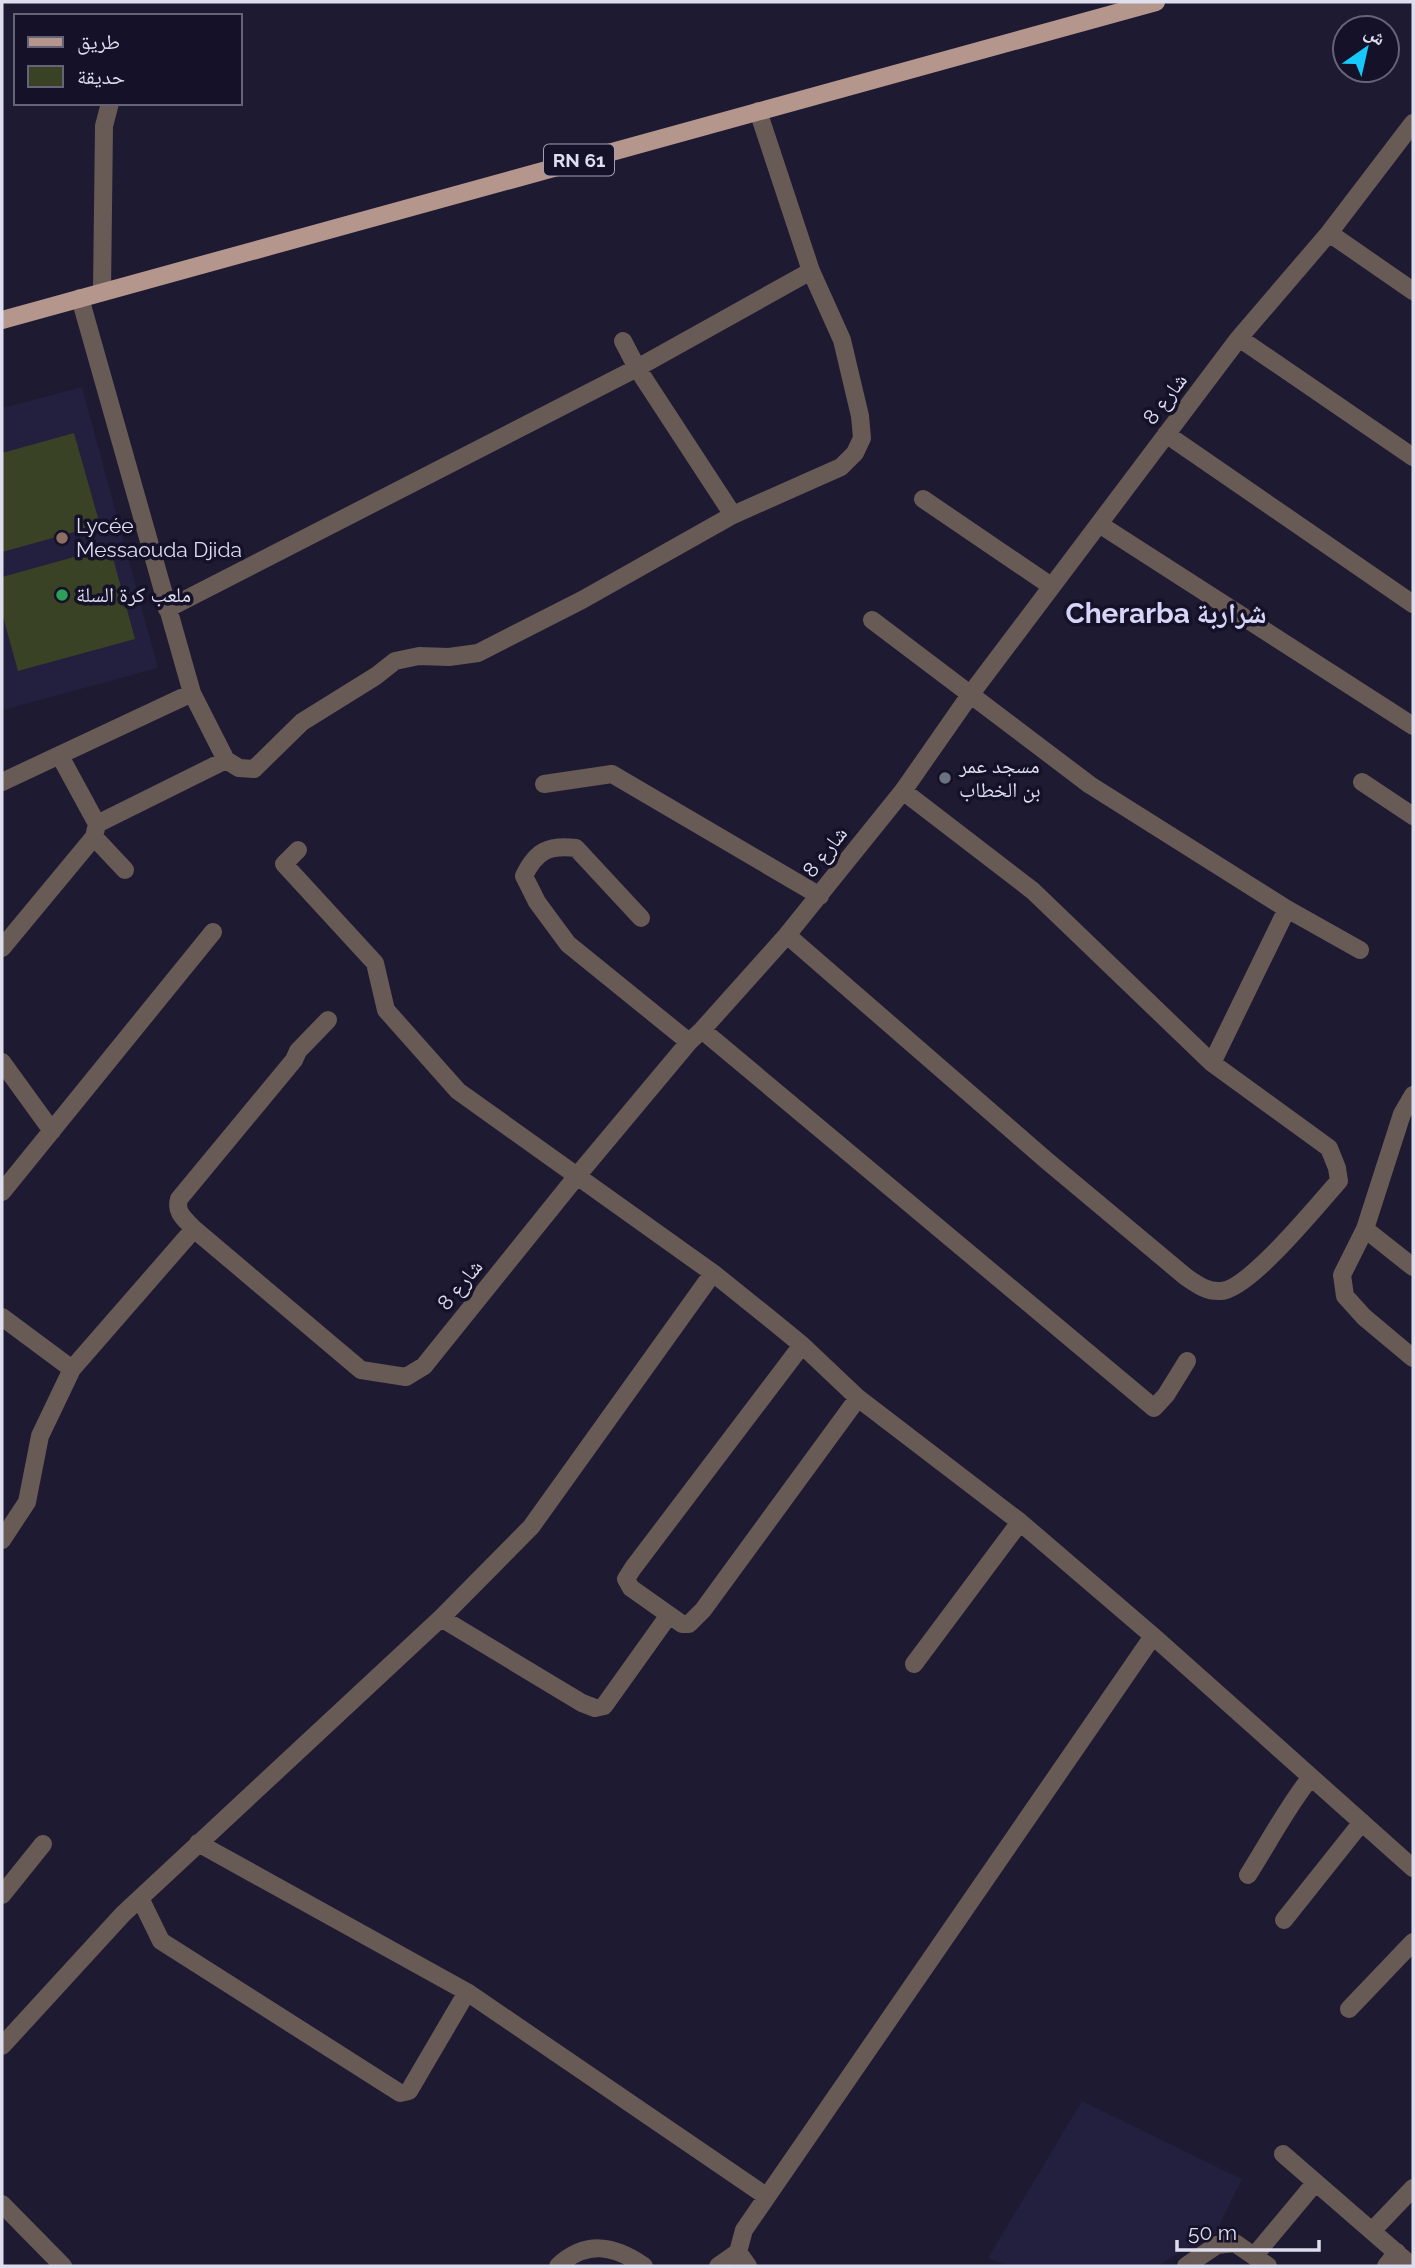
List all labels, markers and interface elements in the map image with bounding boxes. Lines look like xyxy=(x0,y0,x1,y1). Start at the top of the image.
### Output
legend xyxy=(14,14,242,105)
north arrow xyxy=(1331,14,1401,84)
text: ش xyxy=(1360,20,1390,50)
text: طريق xyxy=(77,29,120,55)
text: حديقة xyxy=(77,64,125,89)
road number: RN 61 xyxy=(544,144,614,176)
street label: شارع 8 xyxy=(1137,368,1193,430)
place label: Lycée Messaouda Djida xyxy=(76,513,242,562)
marker: Lycée Messaouda Djida xyxy=(54,530,70,546)
place label: ملعب كرة السلة xyxy=(76,582,191,607)
marker: ملعب كرة السلة xyxy=(54,587,70,603)
district label: Cherarba شراربة xyxy=(1065,597,1267,630)
place label: مسجد عمر بن الخطاب xyxy=(958,753,1041,803)
marker: مسجد عمر بن الخطاب xyxy=(937,770,953,786)
street label: شارع 8 xyxy=(797,821,853,883)
street label: شارع 8 xyxy=(432,1254,488,1316)
scale bar xyxy=(1177,2208,1319,2252)
text: 50 m xyxy=(1188,2220,1237,2245)

